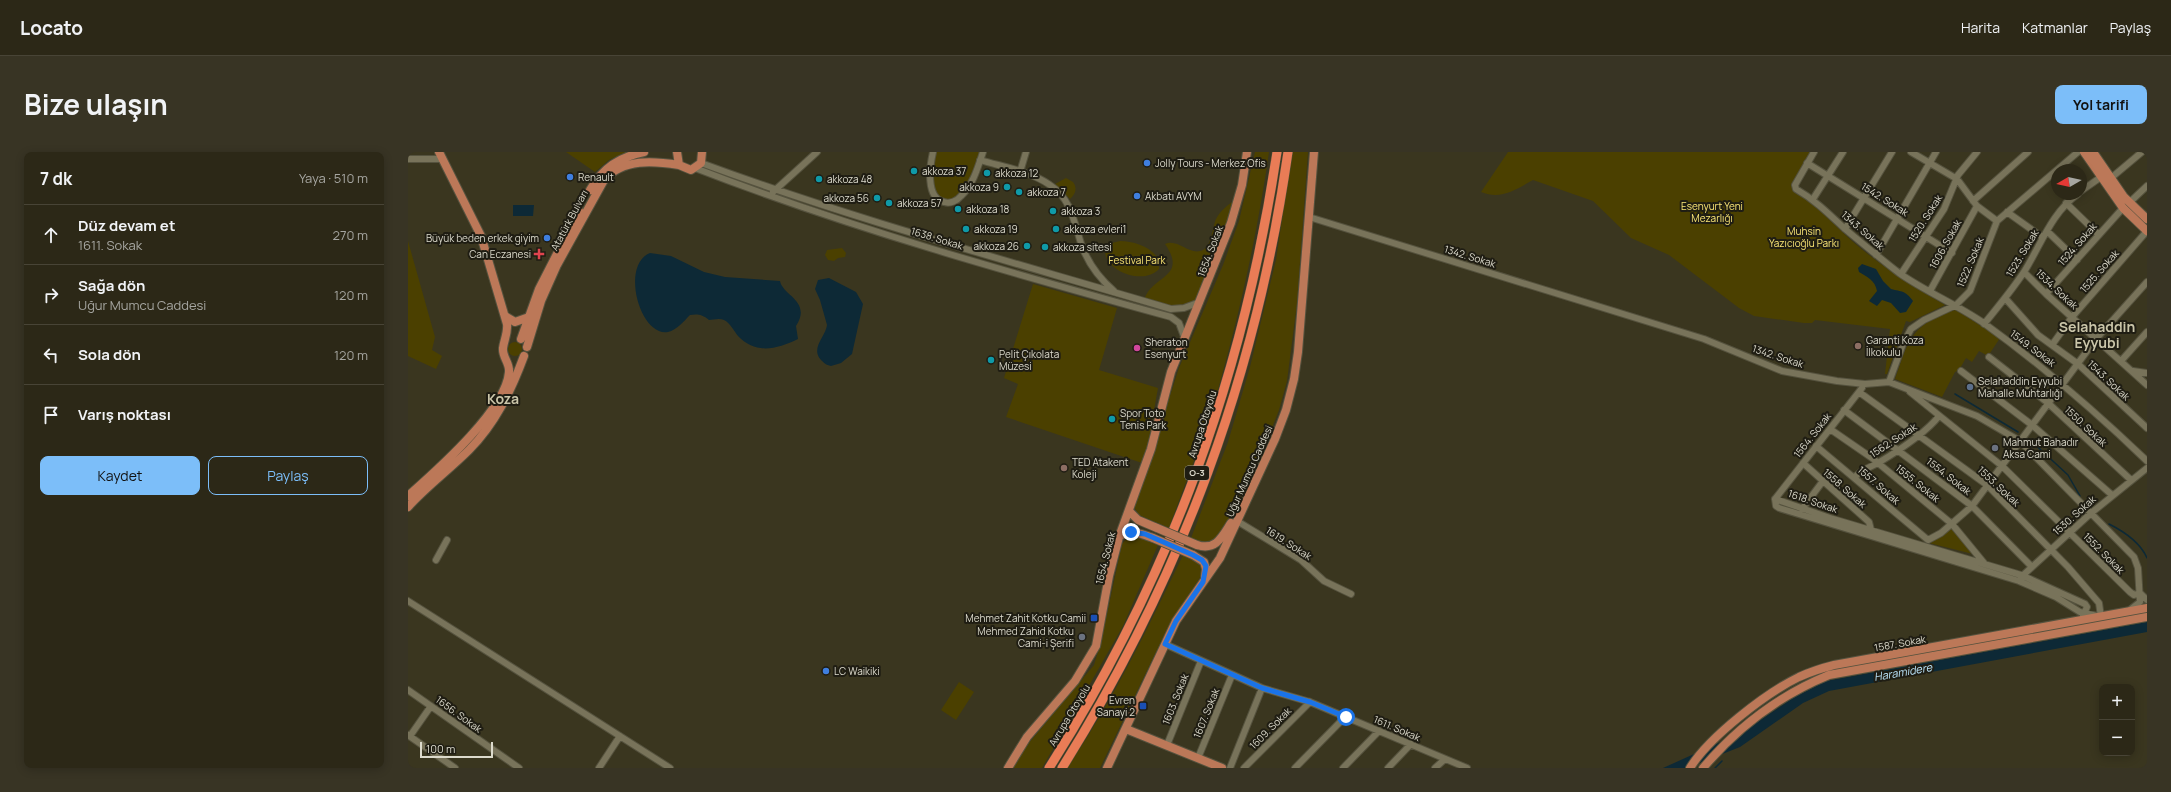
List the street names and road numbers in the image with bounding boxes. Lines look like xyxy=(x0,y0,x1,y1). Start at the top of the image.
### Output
street label: 1542. Sokak xyxy=(1859,179,1912,220)
street label: Atatürk Bulvarı xyxy=(547,187,591,253)
street label: 1520. Sokak xyxy=(1905,191,1946,244)
street label: 1343. Sokak xyxy=(1838,207,1888,253)
street label: 1606. Sokak xyxy=(1926,216,1965,271)
street label: 1524. Sokak xyxy=(2054,219,2100,268)
street label: 1654. Sokak xyxy=(1194,222,1227,279)
street label: 1638. Sokak xyxy=(909,223,966,253)
street label: 1523. Sokak xyxy=(2002,226,2042,279)
street label: 1522. Sokak xyxy=(1953,234,1987,289)
street label: 1342. Sokak xyxy=(1443,242,1498,271)
street label: 1525. Sokak xyxy=(2076,246,2122,296)
street label: 1534. Sokak xyxy=(2033,266,2082,313)
street label: 1549. Sokak xyxy=(2007,326,2059,370)
street label: 1342. Sokak xyxy=(1751,341,1806,371)
street label: 1543. Sokak xyxy=(2085,357,2134,404)
street label: Avrupa Otoyolu xyxy=(1185,388,1219,459)
street label: 1550. Sokak xyxy=(2062,403,2111,450)
street label: 1564. Sokak xyxy=(1790,409,1835,460)
street label: 1562. Sokak xyxy=(1867,419,1920,460)
street label: Uğur Mumcu Caddesi xyxy=(1223,423,1275,519)
street label: 1554. Sokak xyxy=(1924,454,1975,499)
street label: 1555. Sokak xyxy=(1893,461,1944,506)
street label: 1557. Sokak xyxy=(1855,463,1904,508)
street label: 1553. Sokak xyxy=(1975,463,2024,510)
street label: 1558. Sokak xyxy=(1820,465,1871,511)
road number: O-3 xyxy=(1185,466,1209,480)
street label: 1618. Sokak xyxy=(1786,486,1841,516)
street label: 1530. Sokak xyxy=(2049,491,2099,538)
street label: 1619. Sokak xyxy=(1263,523,1315,564)
street label: 1654. Sokak xyxy=(1092,529,1119,586)
street label: 1552. Sokak xyxy=(2080,529,2128,577)
street label: 1587. Sokak xyxy=(1873,631,1928,654)
street label: 1603. Sokak xyxy=(1158,670,1192,727)
street label: Avrupa Otoyolu xyxy=(1045,681,1093,749)
street label: 1607. Sokak xyxy=(1190,685,1223,740)
street label: 1656. Sokak xyxy=(433,692,486,736)
street label: 1609. Sokak xyxy=(1246,703,1295,752)
street label: 1611. Sokak xyxy=(1372,712,1423,745)

